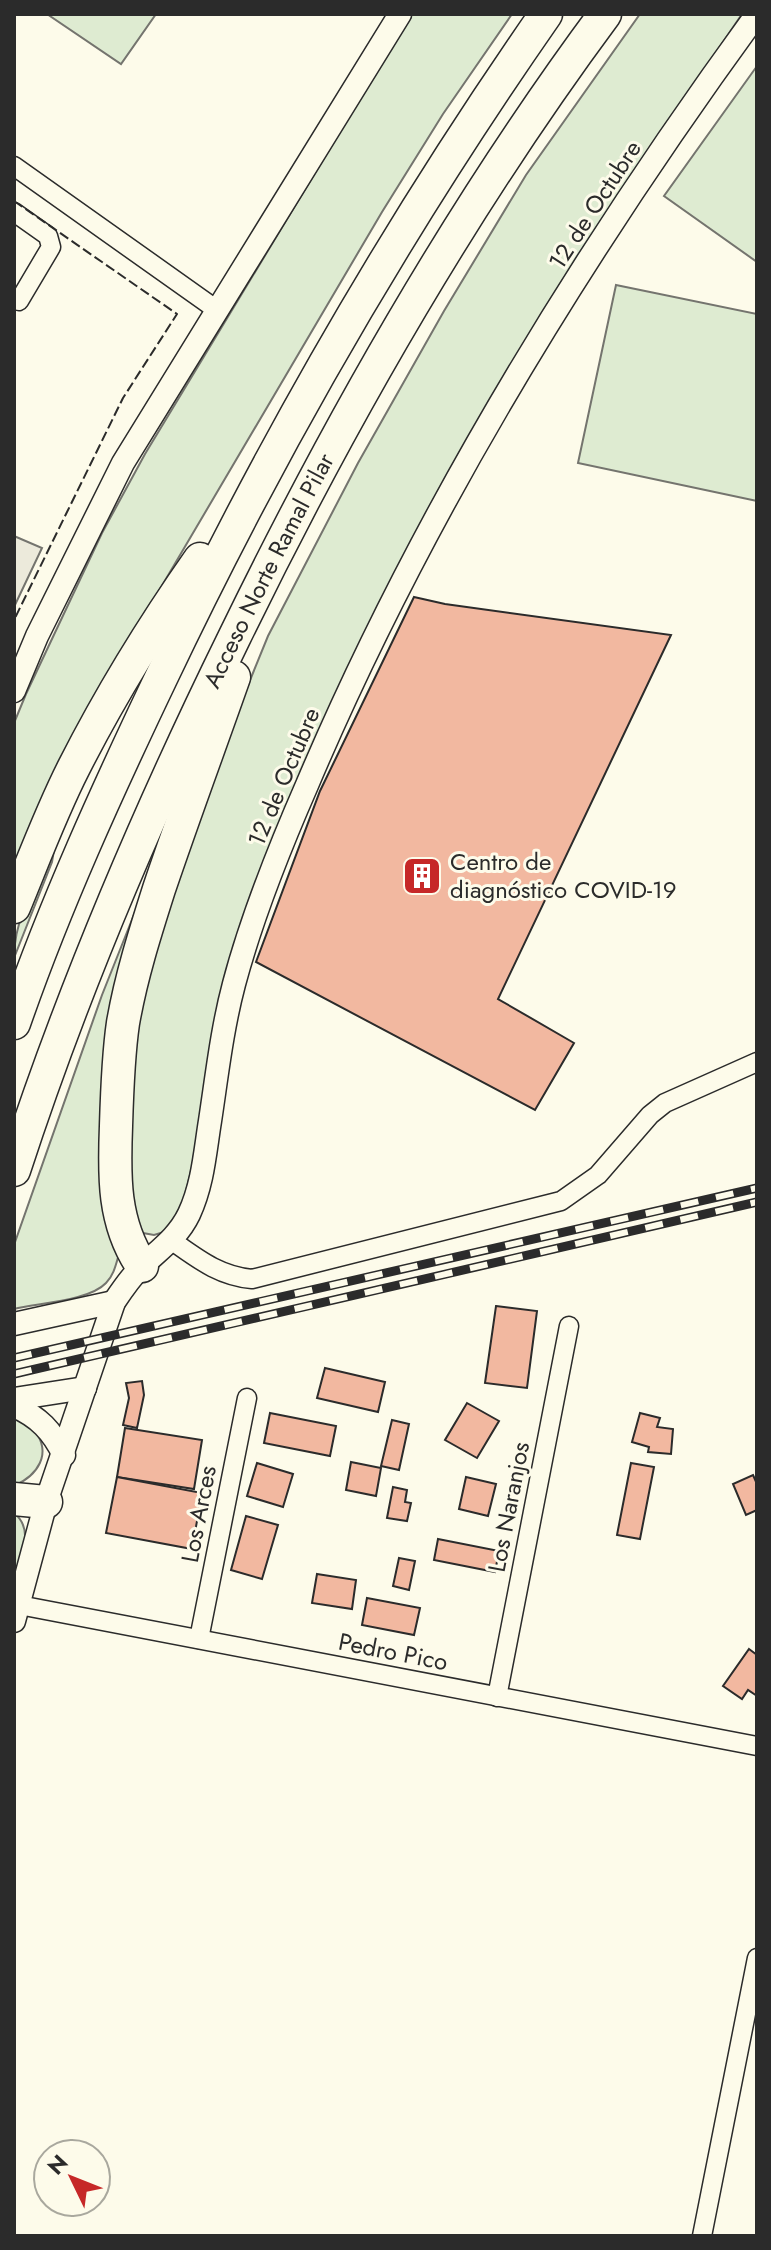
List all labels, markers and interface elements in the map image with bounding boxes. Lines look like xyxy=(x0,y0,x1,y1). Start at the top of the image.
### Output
street label: 12 de Octubre xyxy=(540,133,649,276)
street label: Acceso Norte Ramal Pilar xyxy=(194,446,343,694)
street label: 12 de Octubre xyxy=(239,702,328,852)
place label: Centro de diagnóstico COVID-19 xyxy=(450,844,677,907)
building icon: Centro de diagnóstico COVID-19 xyxy=(401,855,443,897)
street label: Los Naranjos xyxy=(479,1439,538,1575)
street label: Los Arces xyxy=(172,1462,225,1565)
street label: Pedro Pico xyxy=(335,1624,451,1679)
north arrow xyxy=(32,2138,112,2218)
text: N xyxy=(40,2147,75,2182)

